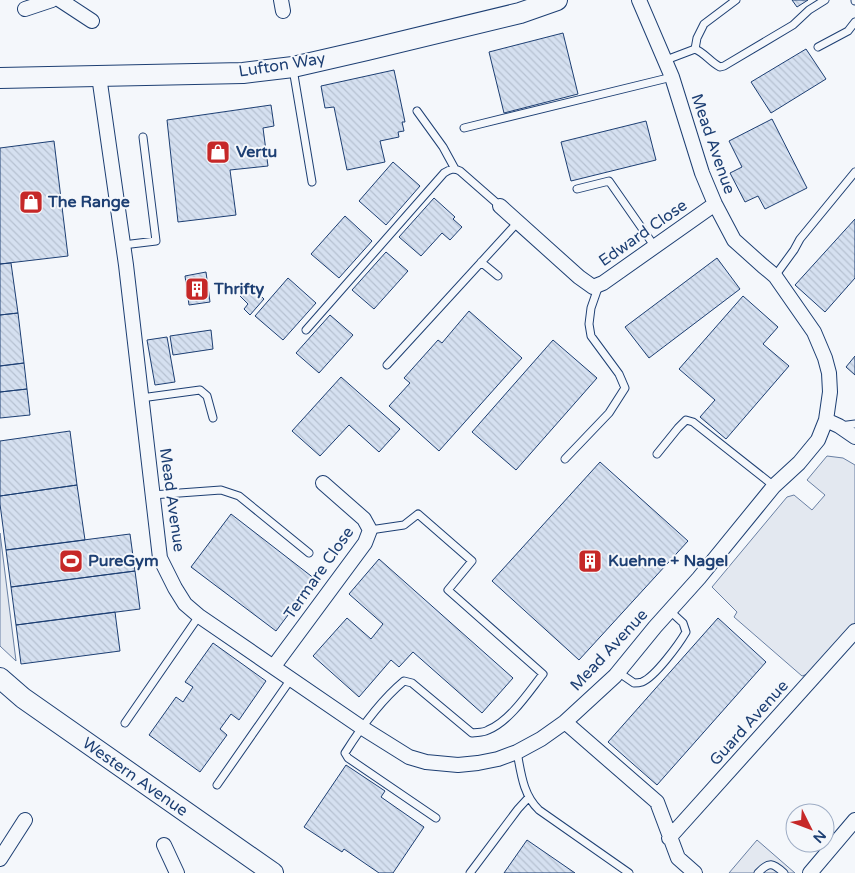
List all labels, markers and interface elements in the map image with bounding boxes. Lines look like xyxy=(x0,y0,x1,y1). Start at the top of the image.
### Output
street label: Lufton Way xyxy=(237,48,327,82)
street label: Mead Avenue xyxy=(686,91,740,197)
shop icon: Vertu xyxy=(205,139,231,165)
place label: Vertu xyxy=(236,142,277,162)
shop icon: The Range xyxy=(18,189,44,215)
place label: The Range xyxy=(47,192,130,212)
street label: Edward Close xyxy=(595,195,691,271)
building icon: Thrifty xyxy=(184,276,210,302)
place label: Thrifty xyxy=(213,279,264,299)
street label: Mead Avenue xyxy=(155,447,189,553)
street label: Termare Close xyxy=(280,523,358,623)
sports icon: PureGym xyxy=(58,548,84,574)
building icon: Kuehne + Nagel xyxy=(577,548,603,574)
place label: PureGym xyxy=(88,551,159,571)
place label: Kuehne + Nagel xyxy=(608,551,728,571)
street label: Mead Avenue xyxy=(566,605,652,695)
street label: Guard Avenue xyxy=(705,676,793,770)
street label: Western Avenue xyxy=(78,733,192,821)
north arrow xyxy=(785,803,835,853)
text: N xyxy=(809,826,829,846)

